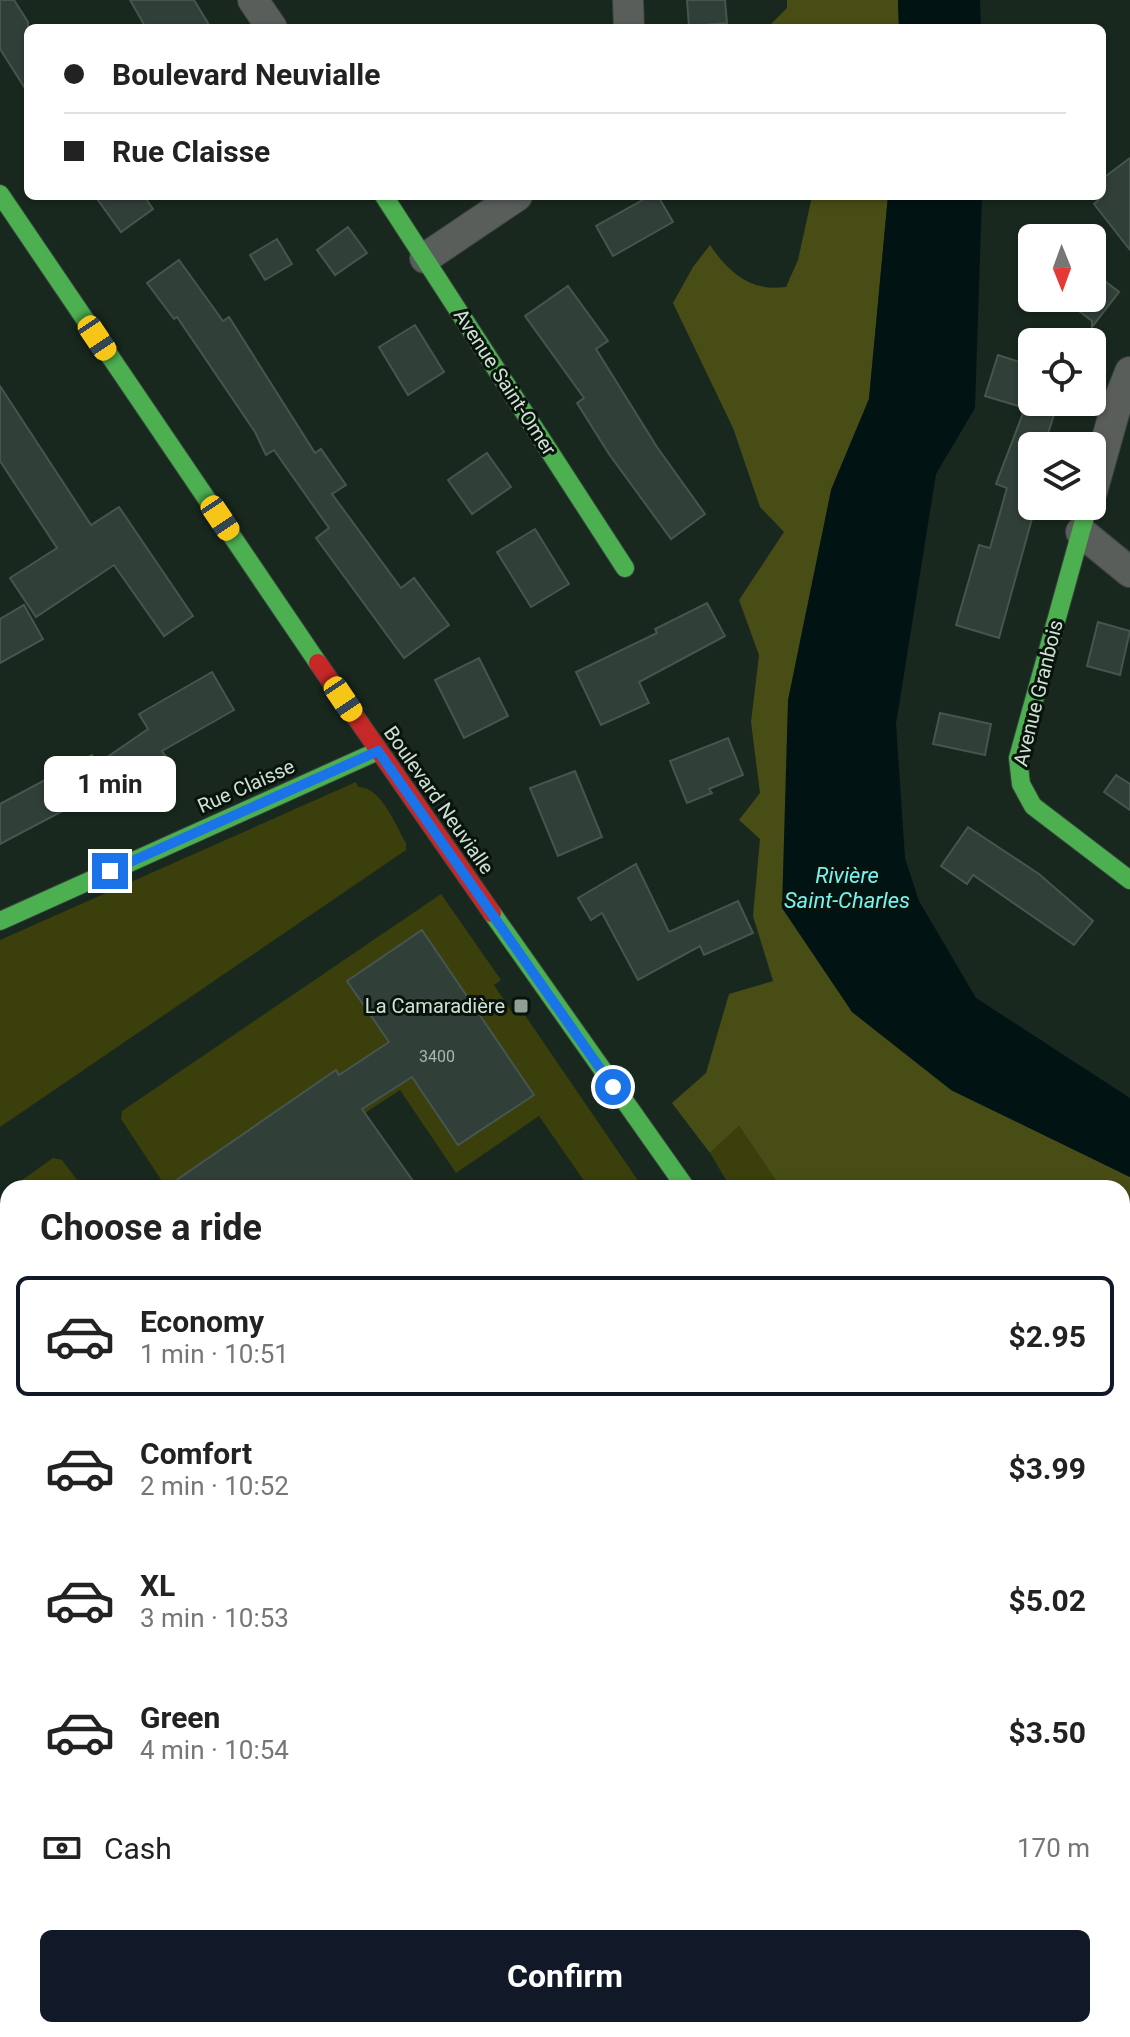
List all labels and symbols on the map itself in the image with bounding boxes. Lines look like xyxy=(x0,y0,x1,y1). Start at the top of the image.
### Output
north arrow xyxy=(1018,224,1106,312)
street label: Avenue Saint-Omer xyxy=(449,304,561,460)
car xyxy=(74,311,120,365)
car xyxy=(197,491,243,545)
street label: Avenue Granbois xyxy=(1008,617,1068,769)
car xyxy=(320,672,366,726)
street label: Boulevard Neuvialle xyxy=(379,721,499,879)
street label: Rue Claisse xyxy=(194,754,298,818)
callout: 1 min xyxy=(44,755,176,811)
route end xyxy=(92,853,128,889)
water label: Rivière Saint-Charles xyxy=(784,863,910,913)
place label: La Camaradière xyxy=(365,994,505,1018)
marker: La Camaradière xyxy=(512,997,530,1015)
house number: 3400 xyxy=(419,1047,455,1066)
route start xyxy=(595,1069,631,1105)

